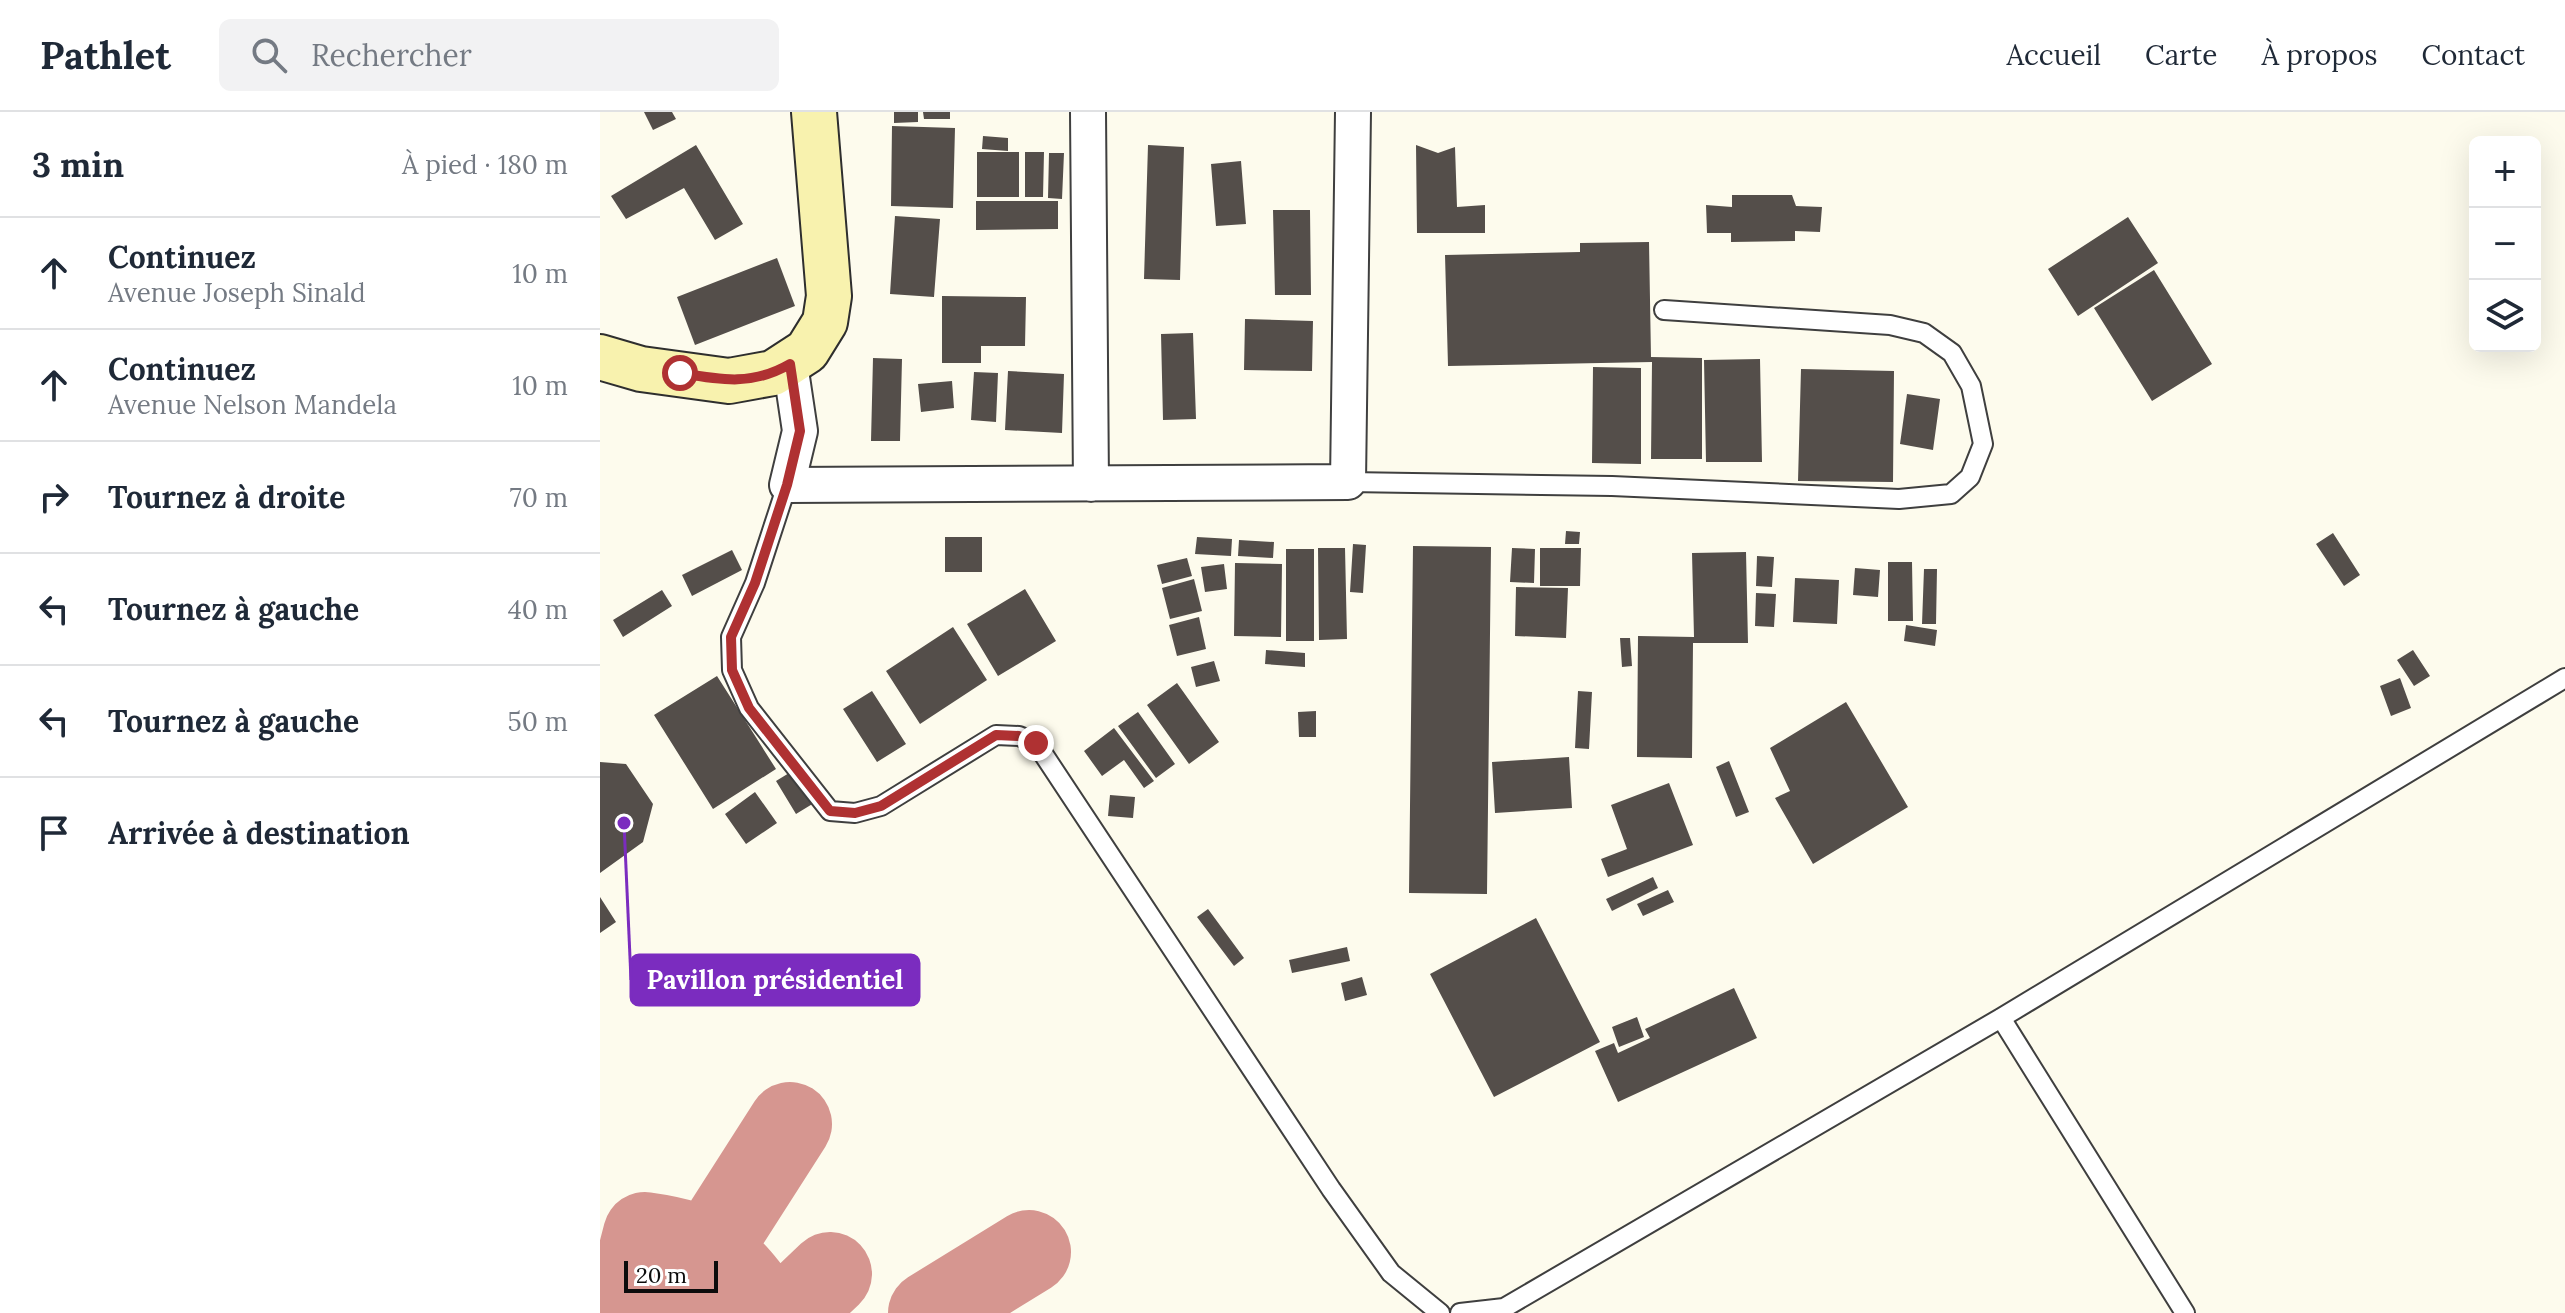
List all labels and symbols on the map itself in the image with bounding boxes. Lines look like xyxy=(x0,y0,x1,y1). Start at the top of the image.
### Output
route start xyxy=(662,355,698,391)
route end xyxy=(1018,725,1054,761)
callout: Pavillon présidentiel xyxy=(631,955,919,1005)
text: Pavillon présidentiel xyxy=(647,963,903,996)
scale bar xyxy=(624,1257,718,1293)

